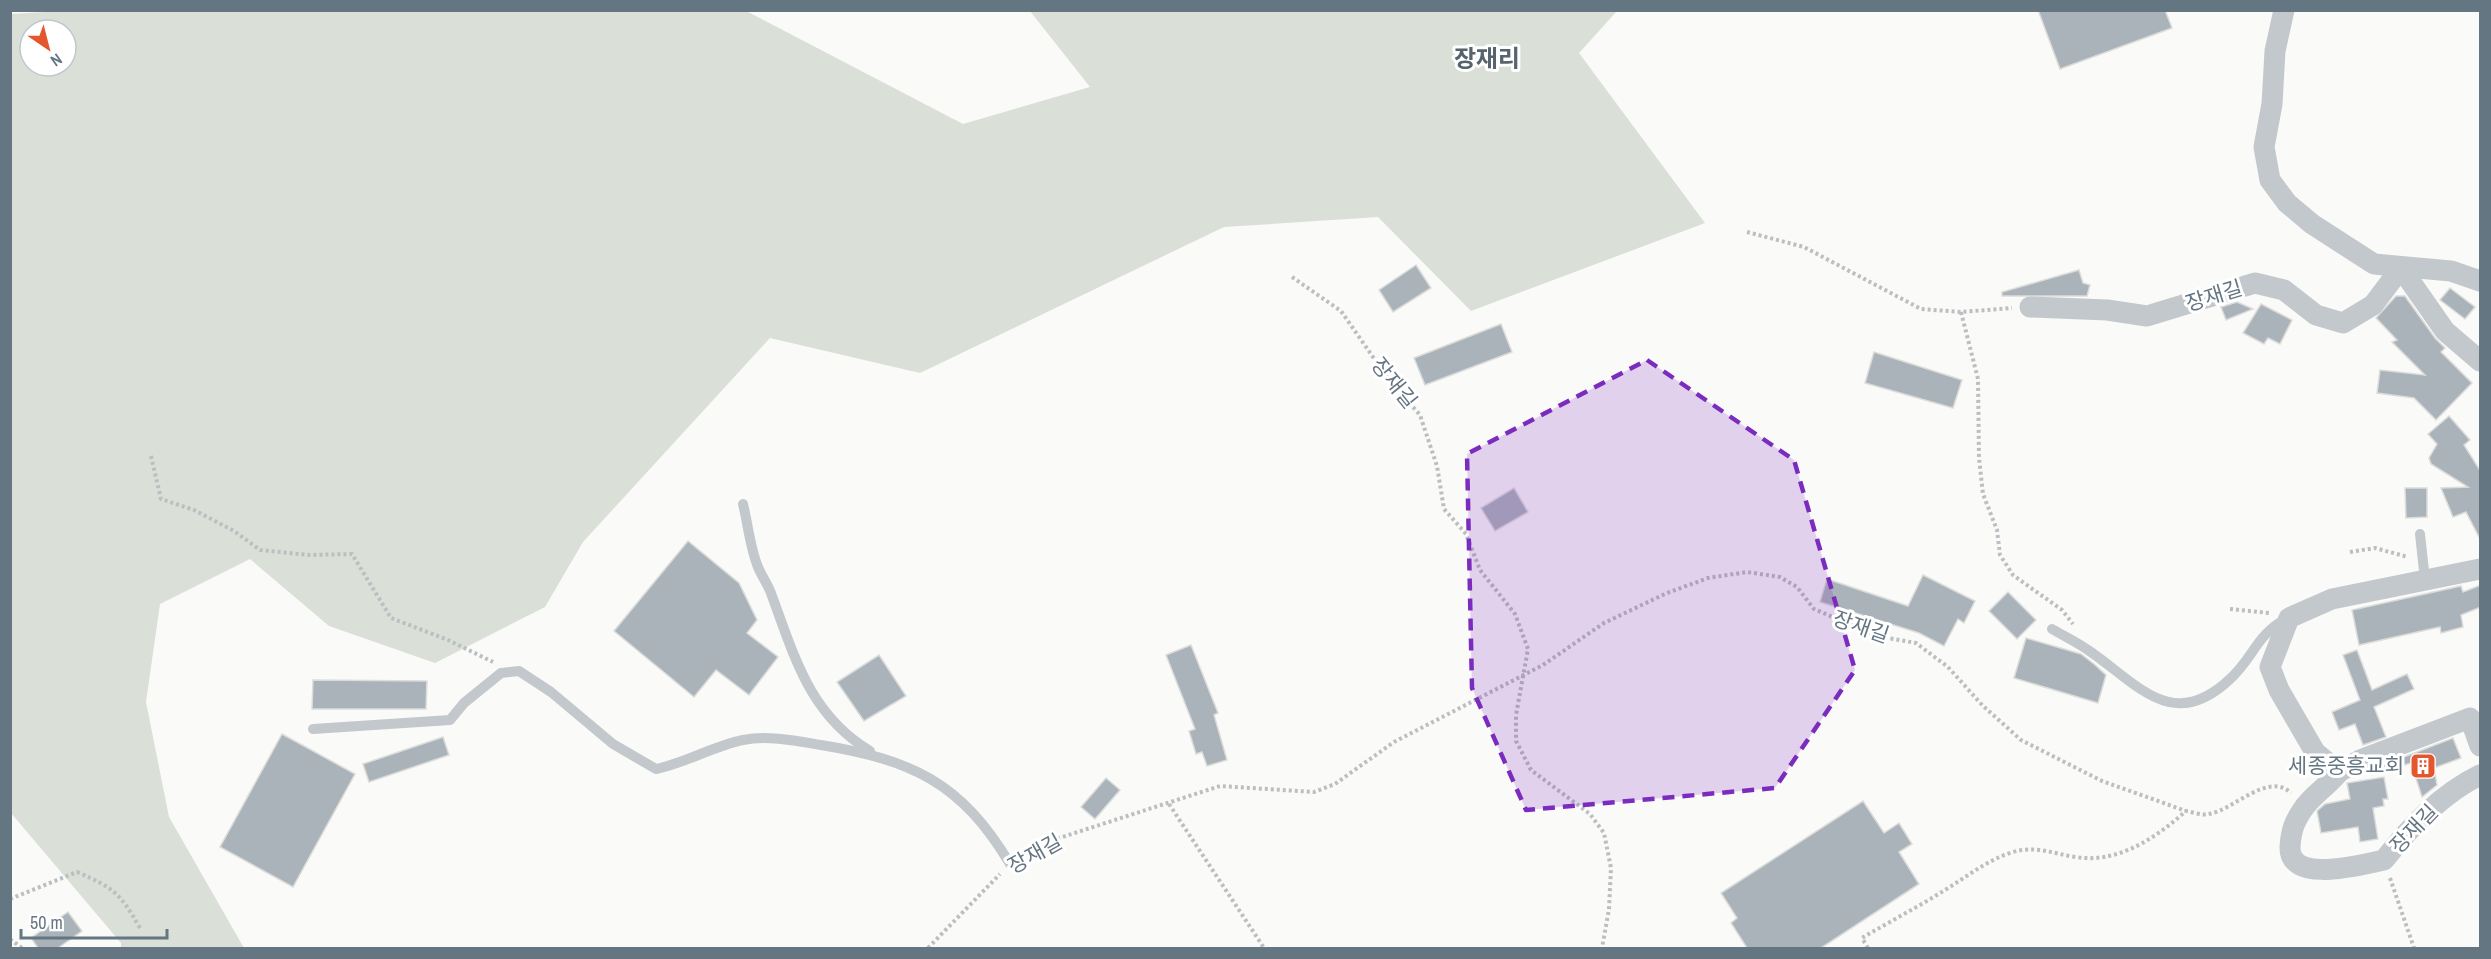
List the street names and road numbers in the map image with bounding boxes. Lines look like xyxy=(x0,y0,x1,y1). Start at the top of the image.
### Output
street label: 장재길 xyxy=(2182,273,2246,318)
street label: 장재길 xyxy=(1365,351,1424,414)
street label: 장재길 xyxy=(1829,603,1893,650)
street label: 장재길 xyxy=(2383,798,2444,860)
street label: 장재길 xyxy=(1002,827,1067,880)

